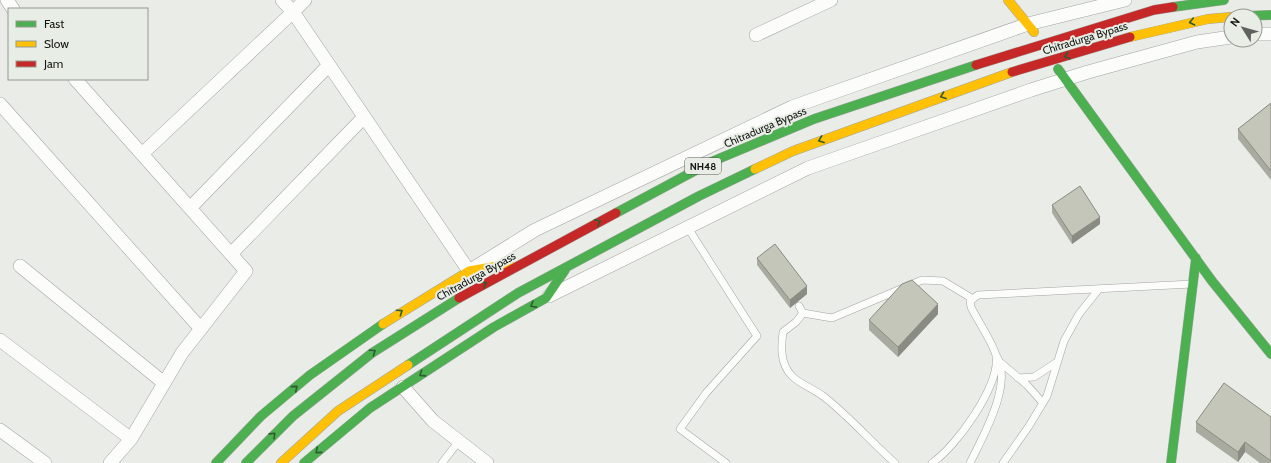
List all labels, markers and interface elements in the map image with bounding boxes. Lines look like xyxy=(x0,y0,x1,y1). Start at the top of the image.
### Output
legend xyxy=(8,8,148,80)
north arrow xyxy=(1223,8,1263,48)
text: N xyxy=(1227,15,1243,29)
text: Fast xyxy=(44,16,64,31)
street label: Chitradurga Bypass xyxy=(1041,18,1130,58)
one-way arrow xyxy=(1189,18,1196,26)
text: Slow xyxy=(44,36,69,51)
one-way arrow xyxy=(1064,51,1071,60)
text: Jam xyxy=(43,56,63,71)
one-way arrow xyxy=(940,92,947,100)
street label: Chitradurga Bypass xyxy=(722,103,809,151)
one-way arrow xyxy=(818,136,825,144)
road number: NH48 xyxy=(685,158,721,174)
one-way arrow xyxy=(594,220,601,227)
street label: Chitradurga Bypass xyxy=(434,248,518,304)
one-way arrow xyxy=(480,281,487,289)
one-way arrow xyxy=(530,300,537,308)
one-way arrow xyxy=(396,310,403,317)
one-way arrow xyxy=(369,350,376,357)
one-way arrow xyxy=(420,369,427,376)
one-way arrow xyxy=(290,385,297,392)
one-way arrow xyxy=(268,432,276,440)
one-way arrow xyxy=(316,447,323,454)

